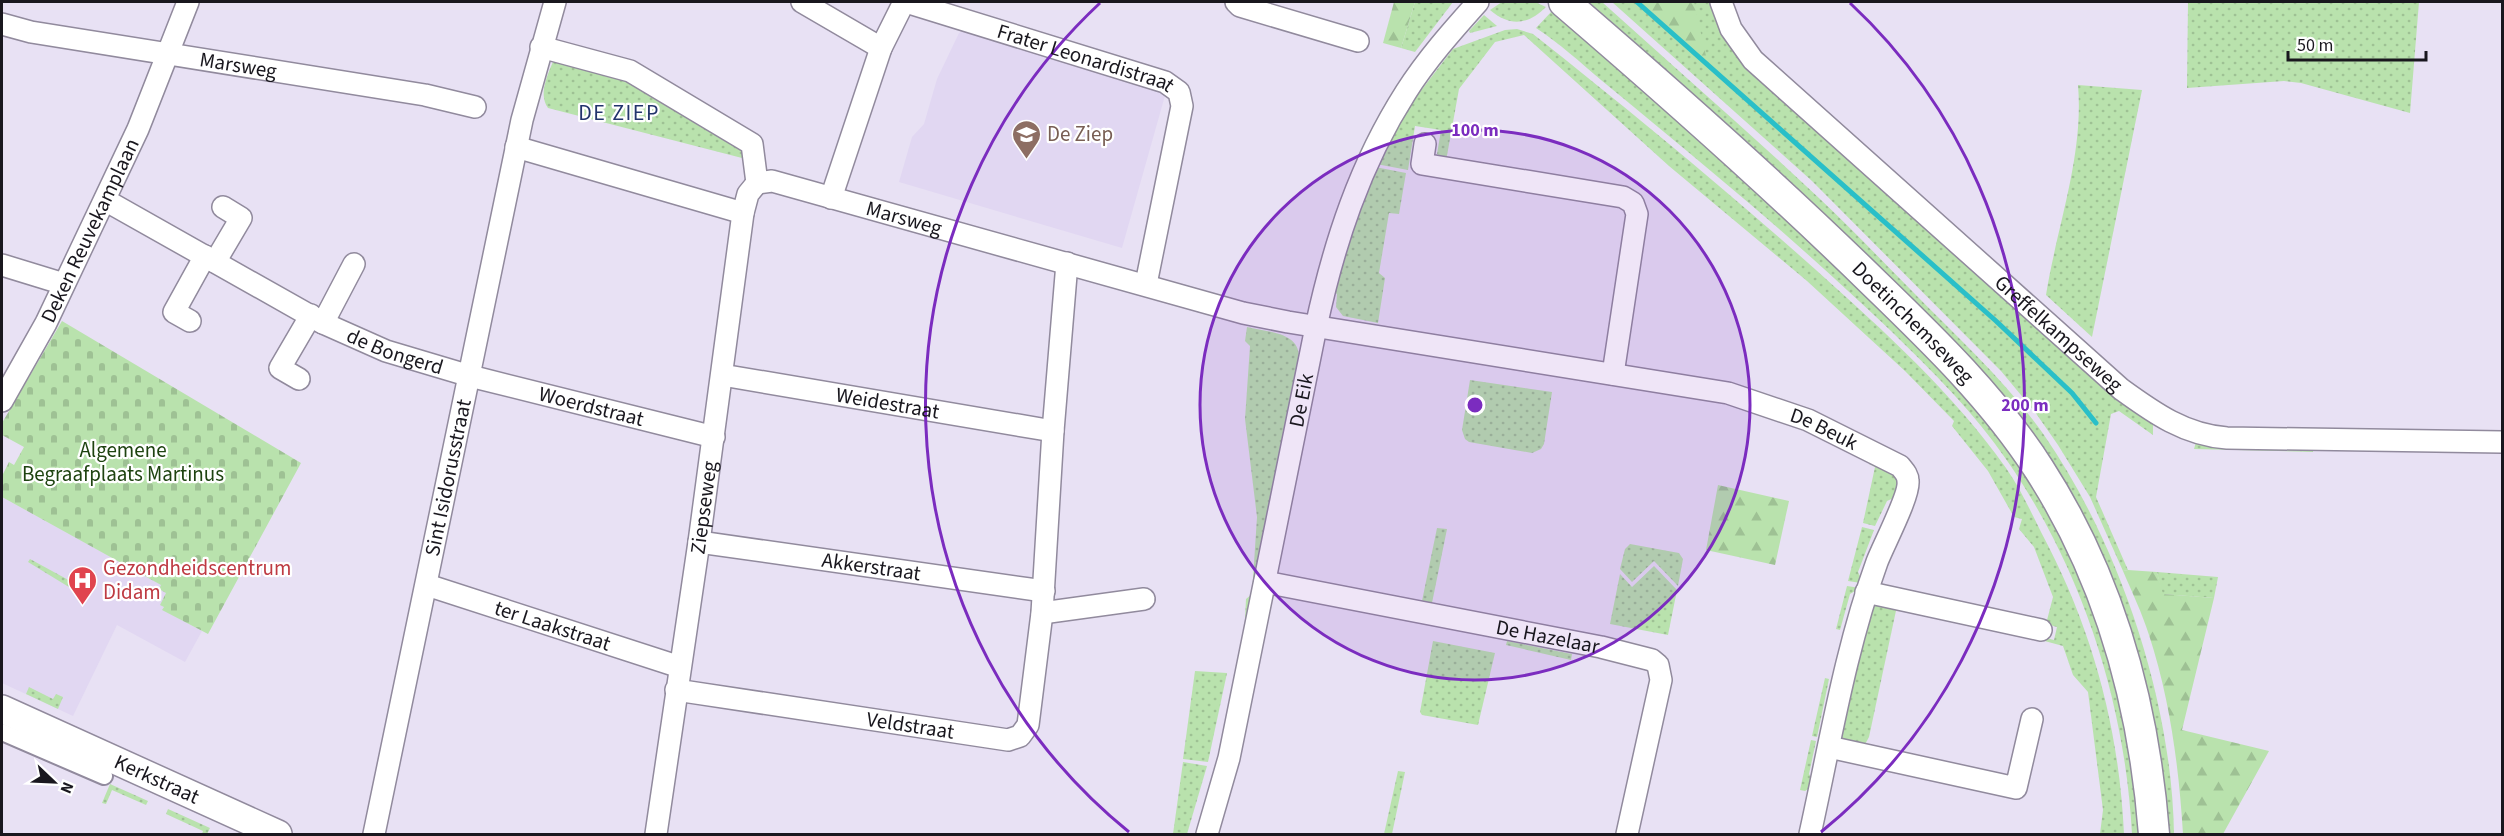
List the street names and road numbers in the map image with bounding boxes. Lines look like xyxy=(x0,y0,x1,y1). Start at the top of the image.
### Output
street label: Frater Leonardistraat xyxy=(993,16,1181,99)
street label: Marsweg xyxy=(198,44,279,86)
street label: Deken Reuvekamplaan xyxy=(33,133,147,328)
street label: Marsweg xyxy=(863,193,946,243)
street label: Doetinchemseweg xyxy=(1845,254,1981,391)
street label: Greffelkampseweg xyxy=(1988,268,2130,399)
street label: de Bongerd xyxy=(342,320,447,382)
street label: De Eik xyxy=(1281,370,1321,430)
street label: Woerdstraat xyxy=(536,379,647,434)
street label: Weidestraat xyxy=(834,380,942,427)
street label: Sint Isidorusstraat xyxy=(417,396,479,559)
street label: De Beuk xyxy=(1786,400,1864,458)
street label: Ziepseweg xyxy=(682,459,725,556)
street label: Akkerstraat xyxy=(820,545,923,588)
street label: ter Laakstraat xyxy=(490,593,615,659)
street label: De Hazelaar xyxy=(1493,612,1603,662)
street label: Veldstraat xyxy=(864,704,956,747)
street label: Kerkstraat xyxy=(109,747,204,811)

